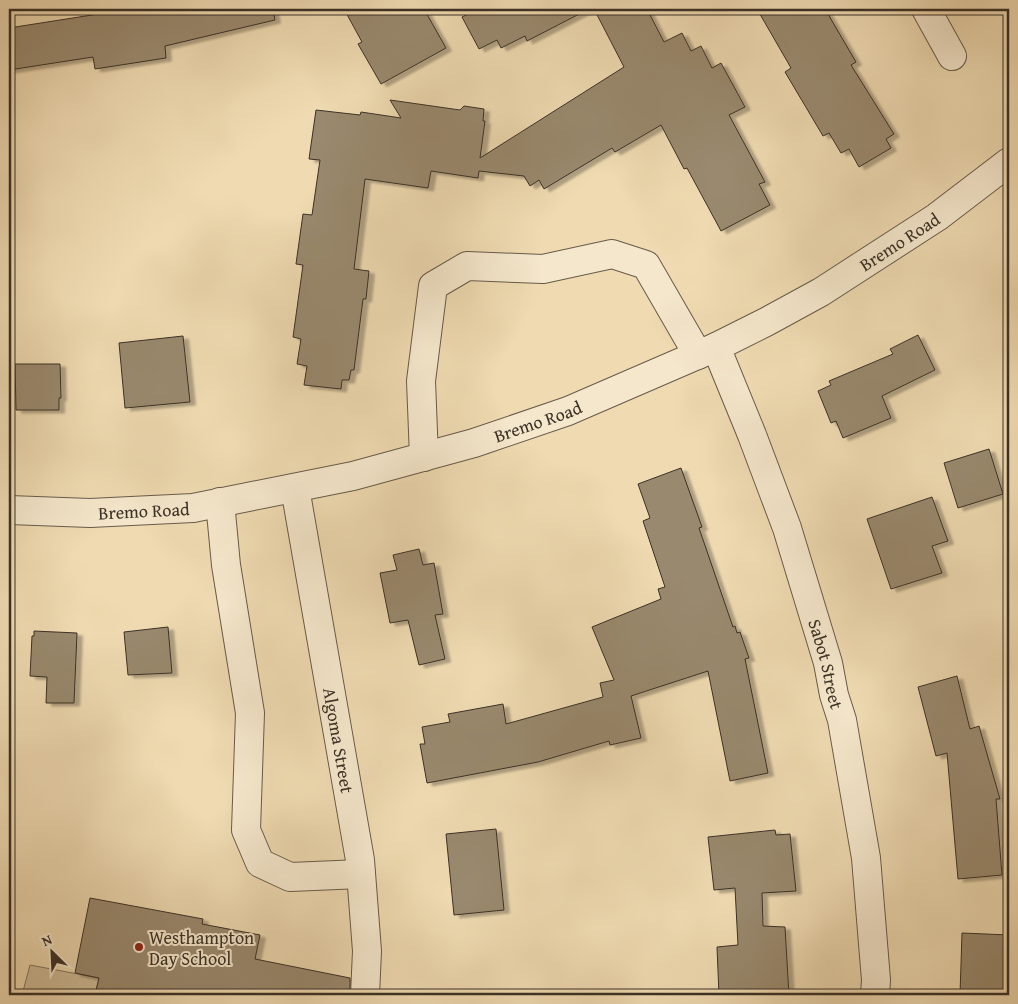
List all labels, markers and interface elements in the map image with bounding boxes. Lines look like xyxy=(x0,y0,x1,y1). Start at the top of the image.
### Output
street label: Bremo Road xyxy=(854,205,945,278)
street label: Bremo Road xyxy=(490,393,586,449)
street label: Bremo Road xyxy=(98,495,191,526)
street label: Sabot Street xyxy=(802,616,851,713)
street label: Algoma Street xyxy=(317,685,362,796)
place label: Westhampton Day School xyxy=(149,924,254,972)
north arrow xyxy=(28,926,78,976)
text: N xyxy=(38,929,56,951)
marker: Westhampton Day School xyxy=(133,941,145,953)

